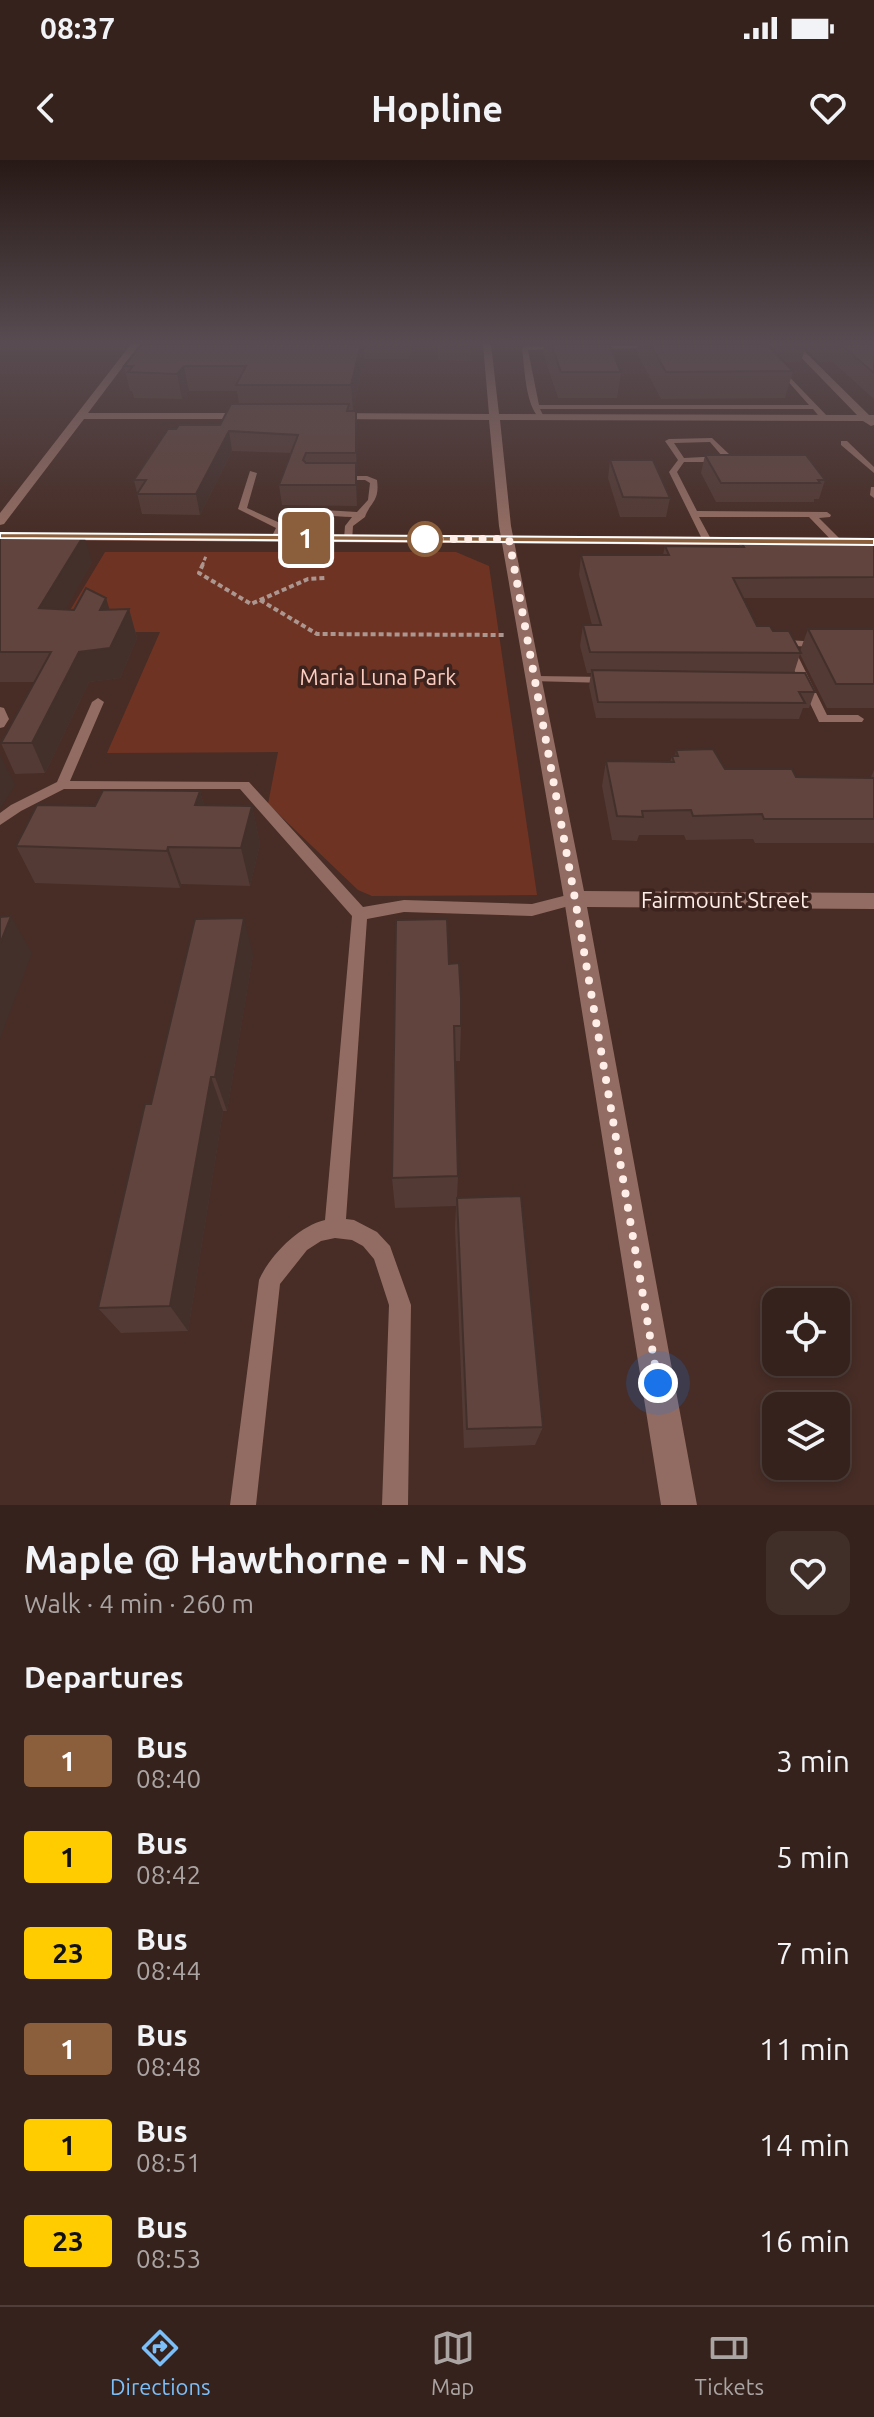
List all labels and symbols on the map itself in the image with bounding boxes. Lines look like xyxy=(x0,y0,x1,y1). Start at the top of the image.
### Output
line badge: 1 xyxy=(280,512,332,564)
unlabelled marker xyxy=(408,522,442,556)
park label: Maria Luna Park xyxy=(300,664,456,689)
street label: Fairmount Street xyxy=(641,887,809,912)
your location xyxy=(638,1363,678,1403)

